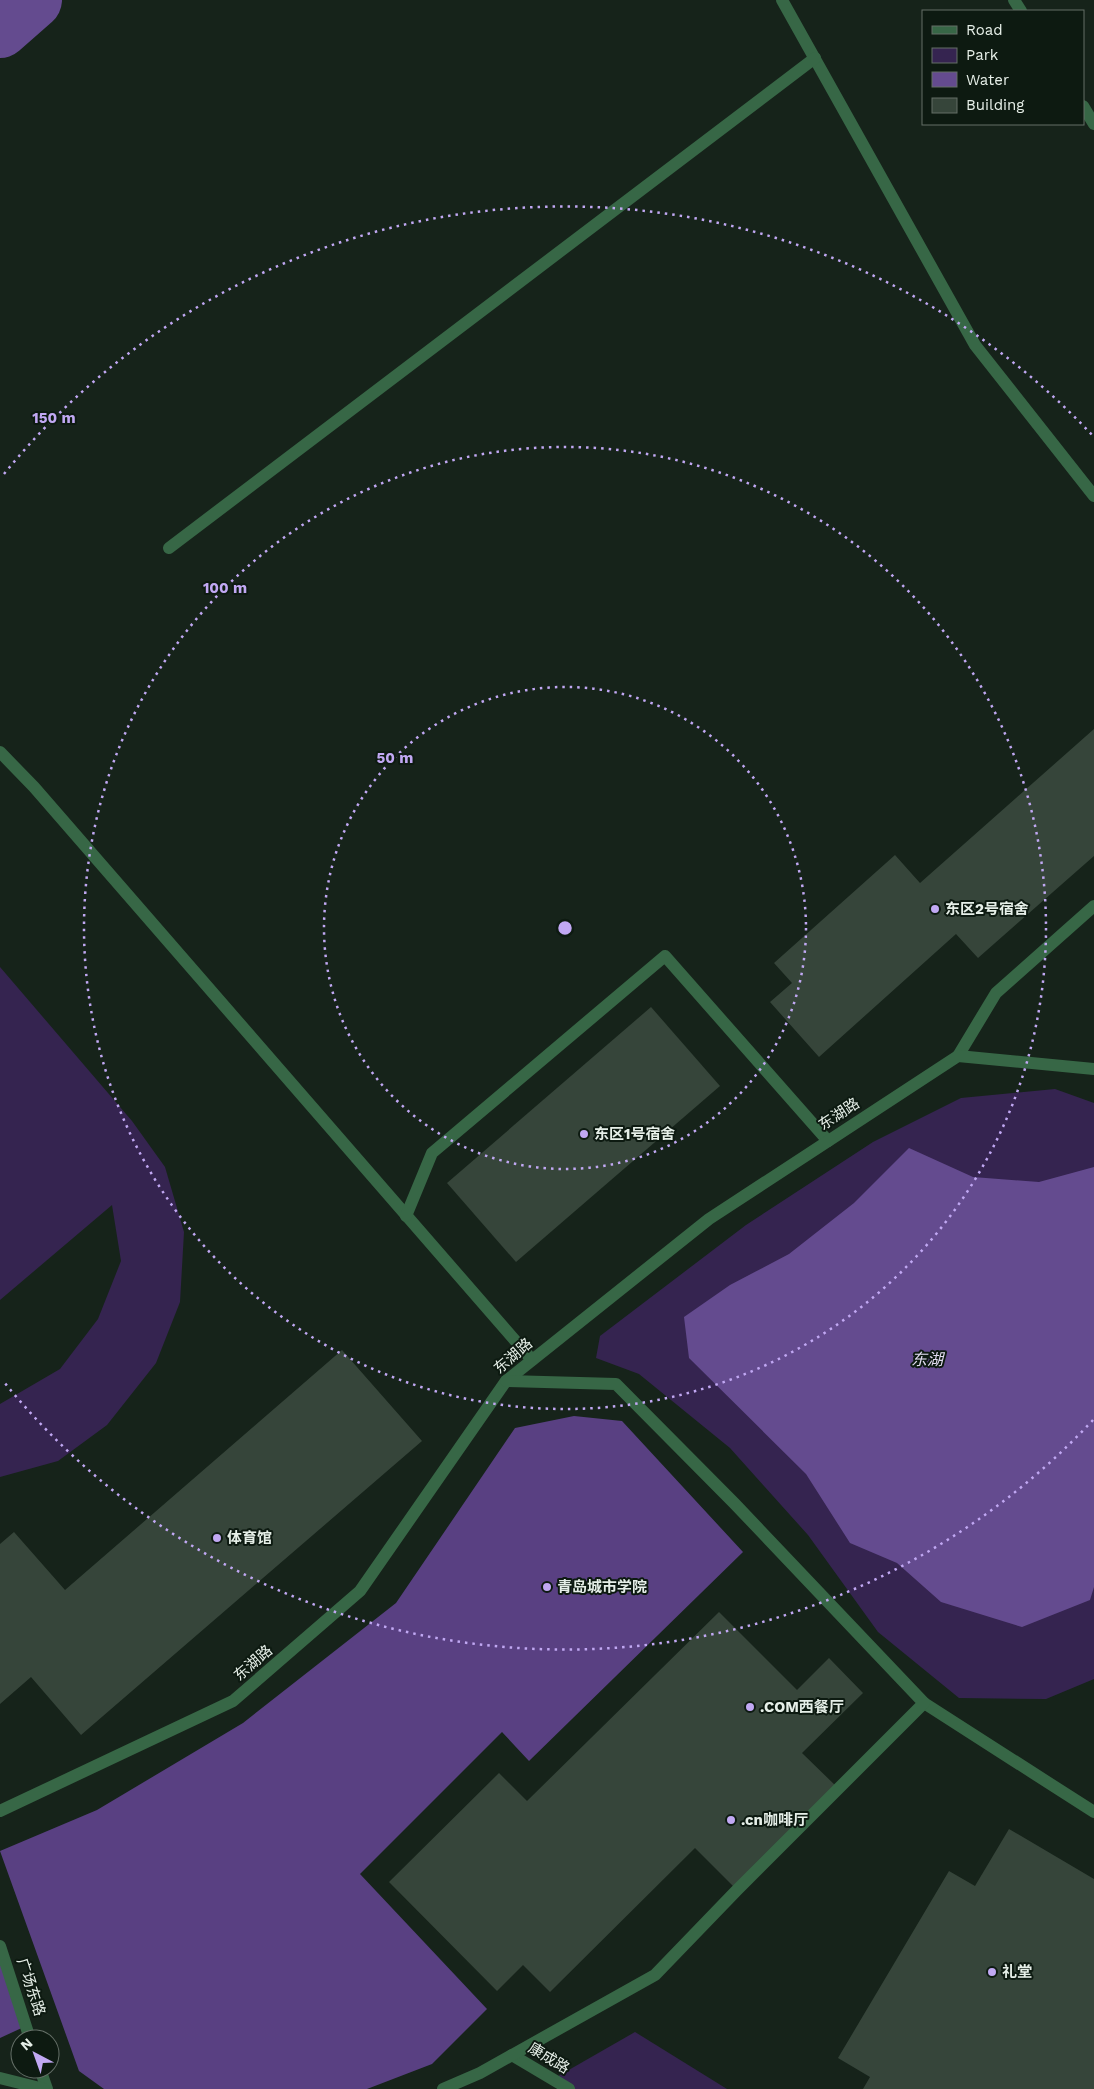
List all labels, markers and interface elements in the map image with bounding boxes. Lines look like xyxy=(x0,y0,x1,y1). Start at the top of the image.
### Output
legend xyxy=(922,10,1084,125)
text: Road xyxy=(966,21,1003,39)
text: Park xyxy=(966,46,999,64)
text: Water xyxy=(966,71,1009,89)
text: Building xyxy=(966,96,1024,114)
text: 150 m xyxy=(32,409,76,427)
text: 100 m xyxy=(203,579,247,597)
text: 50 m xyxy=(377,749,413,767)
place label: 东区2号宿舍 xyxy=(945,900,1029,918)
marker: 东区2号宿舍 xyxy=(929,903,941,915)
centre of rings xyxy=(556,919,574,937)
street label: 东湖路 xyxy=(815,1094,863,1134)
place label: 东区1号宿舍 xyxy=(594,1125,675,1143)
marker: 东区1号宿舍 xyxy=(578,1128,590,1140)
street label: 东湖路 xyxy=(490,1334,536,1378)
water label: 东湖 xyxy=(911,1350,946,1369)
place label: 体育馆 xyxy=(227,1529,272,1547)
marker: 体育馆 xyxy=(211,1532,223,1544)
place label: 青岛城市学院 xyxy=(557,1578,647,1596)
marker: 青岛城市学院 xyxy=(541,1581,553,1593)
street label: 东湖路 xyxy=(230,1641,276,1685)
place label: .COM西餐厅 xyxy=(760,1698,844,1716)
marker: .COM西餐厅 xyxy=(744,1701,756,1713)
place label: .cn咖啡厅 xyxy=(741,1811,808,1829)
marker: .cn咖啡厅 xyxy=(725,1814,737,1826)
street label: 广场东路 xyxy=(13,1956,49,2018)
place label: 礼堂 xyxy=(1002,1963,1032,1981)
marker: 礼堂 xyxy=(986,1966,998,1978)
north arrow xyxy=(10,2029,60,2079)
text: N xyxy=(17,2035,36,2054)
street label: 康成路 xyxy=(525,2039,573,2077)

